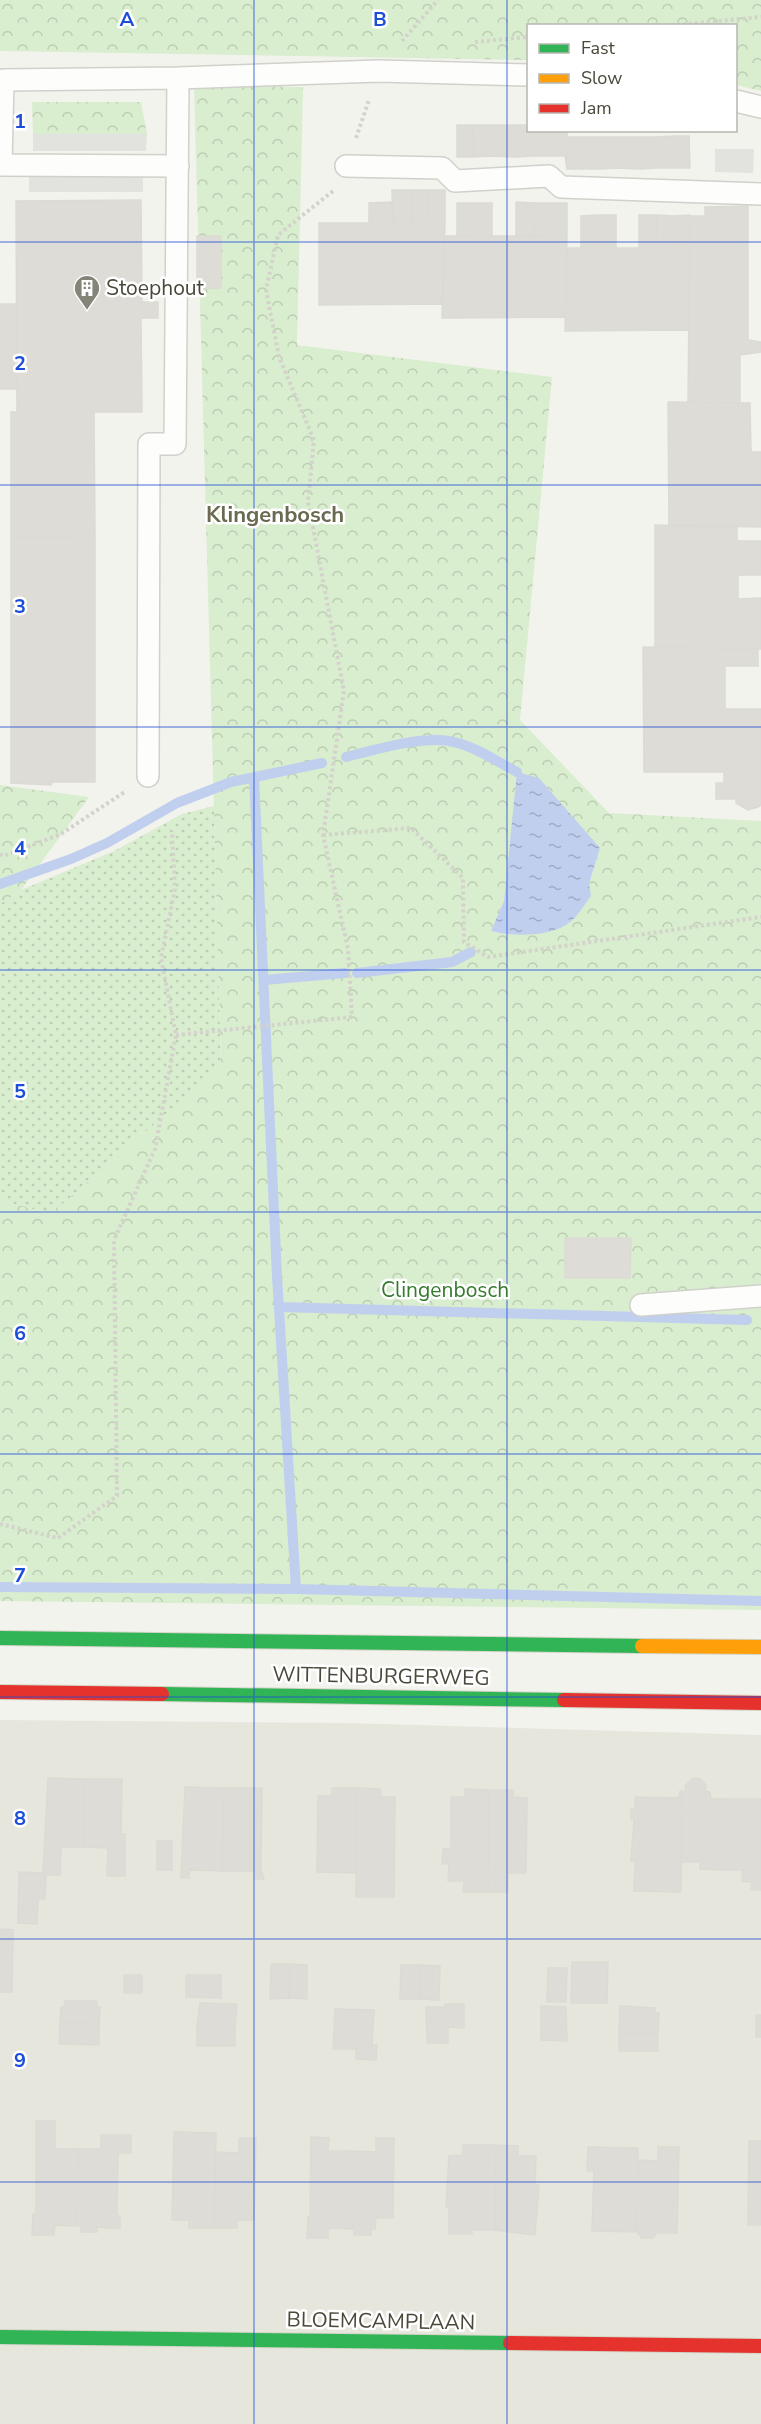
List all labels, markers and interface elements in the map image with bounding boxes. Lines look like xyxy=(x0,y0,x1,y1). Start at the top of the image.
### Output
text: A xyxy=(120,6,135,33)
text: B xyxy=(373,6,387,33)
legend xyxy=(527,24,737,132)
text: Fast xyxy=(581,36,616,60)
text: Slow xyxy=(581,66,622,90)
text: Jam xyxy=(580,96,612,120)
text: 1 xyxy=(14,108,26,135)
building icon: Stoephout xyxy=(72,273,102,311)
place label: Stoephout xyxy=(106,274,205,302)
text: 2 xyxy=(14,350,26,377)
district label: Klingenbosch xyxy=(206,500,344,530)
text: 3 xyxy=(14,593,26,620)
text: 4 xyxy=(14,835,26,862)
text: 5 xyxy=(14,1078,26,1105)
park label: Clingenbosch xyxy=(381,1276,509,1304)
text: 6 xyxy=(14,1320,26,1347)
text: 7 xyxy=(14,1562,26,1589)
street label: WITTENBURGERWEG xyxy=(272,1660,490,1692)
text: 8 xyxy=(14,1805,26,1832)
text: 9 xyxy=(14,2047,26,2074)
street label: BLOEMCAMPLAAN xyxy=(286,2305,476,2337)

